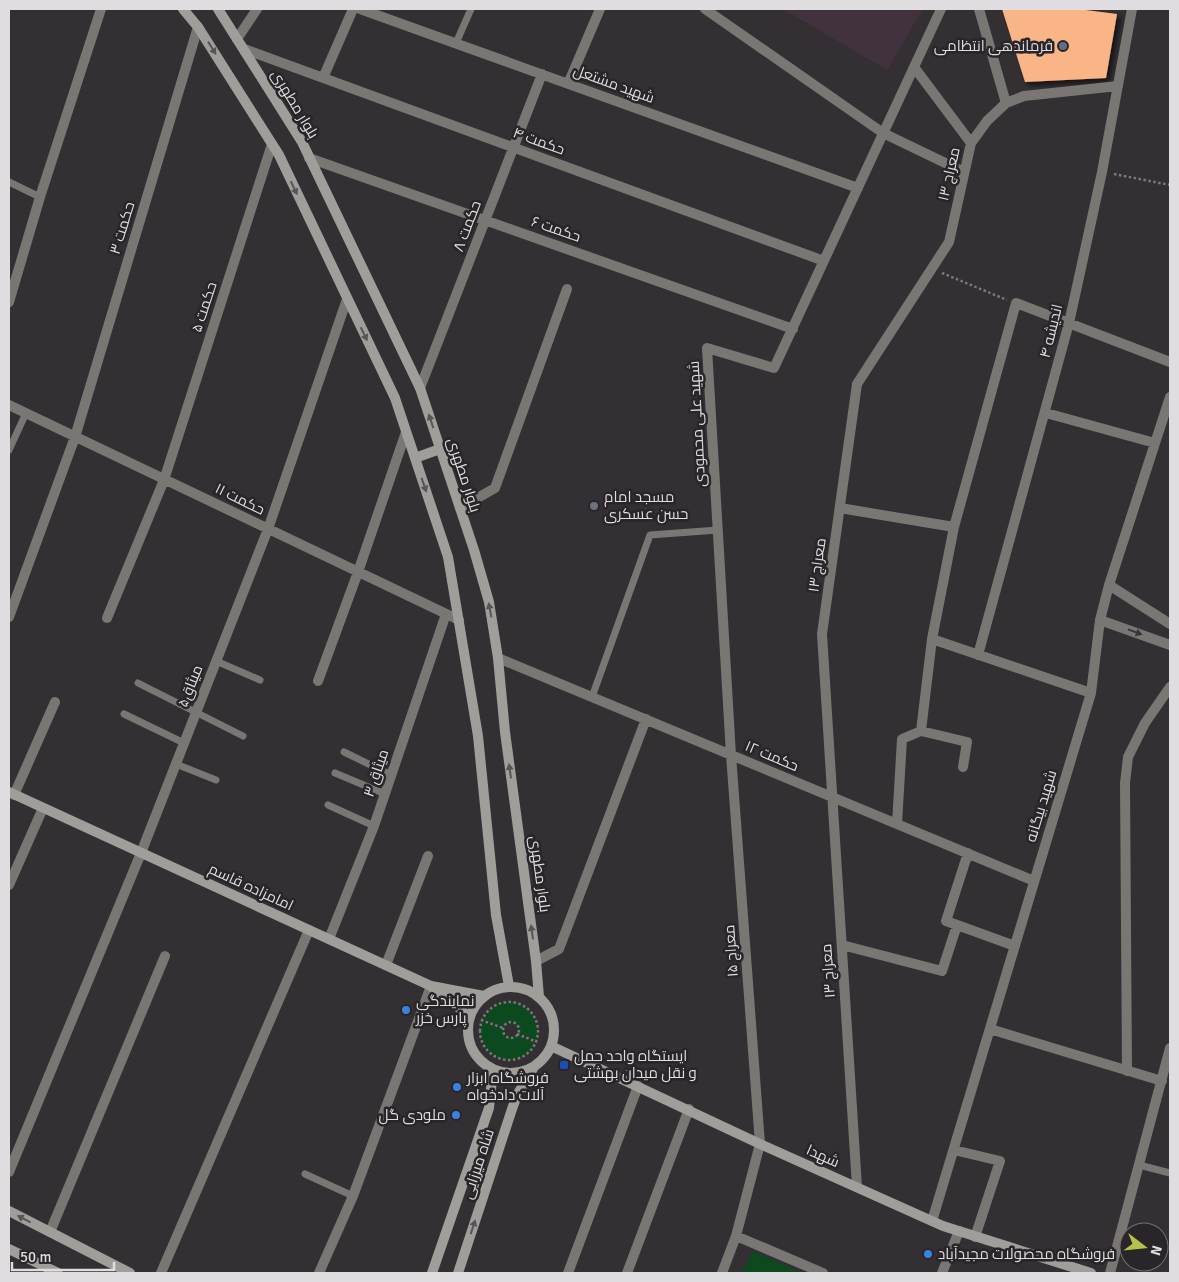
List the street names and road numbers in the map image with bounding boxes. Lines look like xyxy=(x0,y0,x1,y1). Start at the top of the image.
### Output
street label: شهید مشتعل xyxy=(571,61,657,108)
street label: بلوار مطهری xyxy=(267,66,323,142)
street label: حکمت ۴ xyxy=(511,123,567,159)
street label: معراج ۱۳ xyxy=(934,145,966,203)
street label: حکمت ۸ xyxy=(449,198,485,254)
street label: حکمت ۳ xyxy=(105,200,139,256)
street label: حکمت ۶ xyxy=(529,212,583,246)
street label: حکمت ۵ xyxy=(187,279,221,335)
street label: اندیشه ۴ xyxy=(1036,302,1066,360)
street label: شهید علی محمودی xyxy=(685,360,710,488)
street label: بلوار مطهری xyxy=(443,435,484,515)
street label: حکمت ۱۱ xyxy=(212,479,268,519)
street label: معراج ۱۳ xyxy=(804,537,832,594)
street label: میثاق۵ xyxy=(173,662,208,710)
street label: حکمت ۱۲ xyxy=(743,737,801,775)
street label: میثاق ۳ xyxy=(359,747,393,800)
street label: شهید بیگانه xyxy=(1022,768,1061,844)
street label: بلوار مطهری xyxy=(525,834,554,914)
street label: امامزاده قاسم xyxy=(205,860,296,915)
street label: معراج ۱۵ xyxy=(720,924,744,978)
street label: معراج ۱۳ xyxy=(817,943,841,999)
street label: شاه میرزایی xyxy=(458,1127,499,1202)
street label: شهدا xyxy=(803,1141,842,1172)

